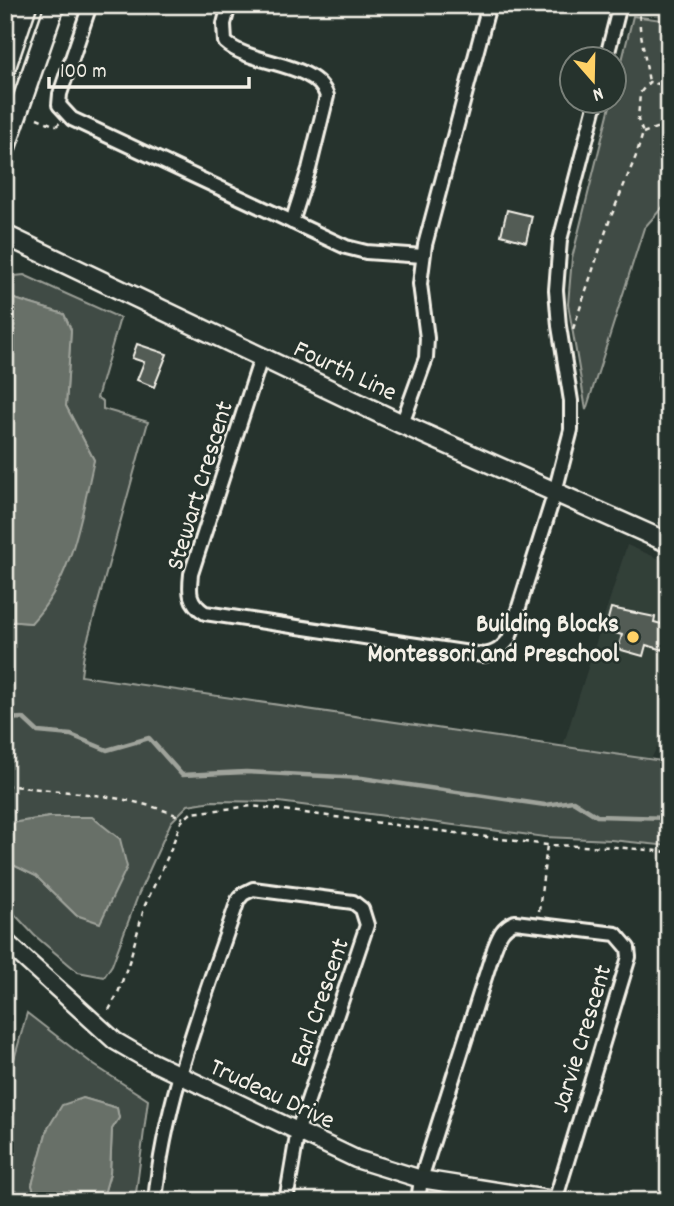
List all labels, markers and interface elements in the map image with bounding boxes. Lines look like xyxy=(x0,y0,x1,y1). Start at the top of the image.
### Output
scale bar xyxy=(49,46,248,90)
north arrow xyxy=(558,46,628,116)
text: 100 m xyxy=(60,58,107,88)
text: N xyxy=(589,78,607,107)
street label: Fourth Line xyxy=(287,332,402,412)
street label: Stewart Crescent xyxy=(158,397,245,575)
place label: Building Blocks Montessori and Preschool xyxy=(367,607,620,674)
marker: Building Blocks Montessori and Preschool xyxy=(625,629,641,645)
street label: Earl Crescent xyxy=(282,933,361,1073)
street label: Jarvie Crescent xyxy=(543,960,623,1117)
street label: Trudeau Drive xyxy=(203,1050,340,1140)

